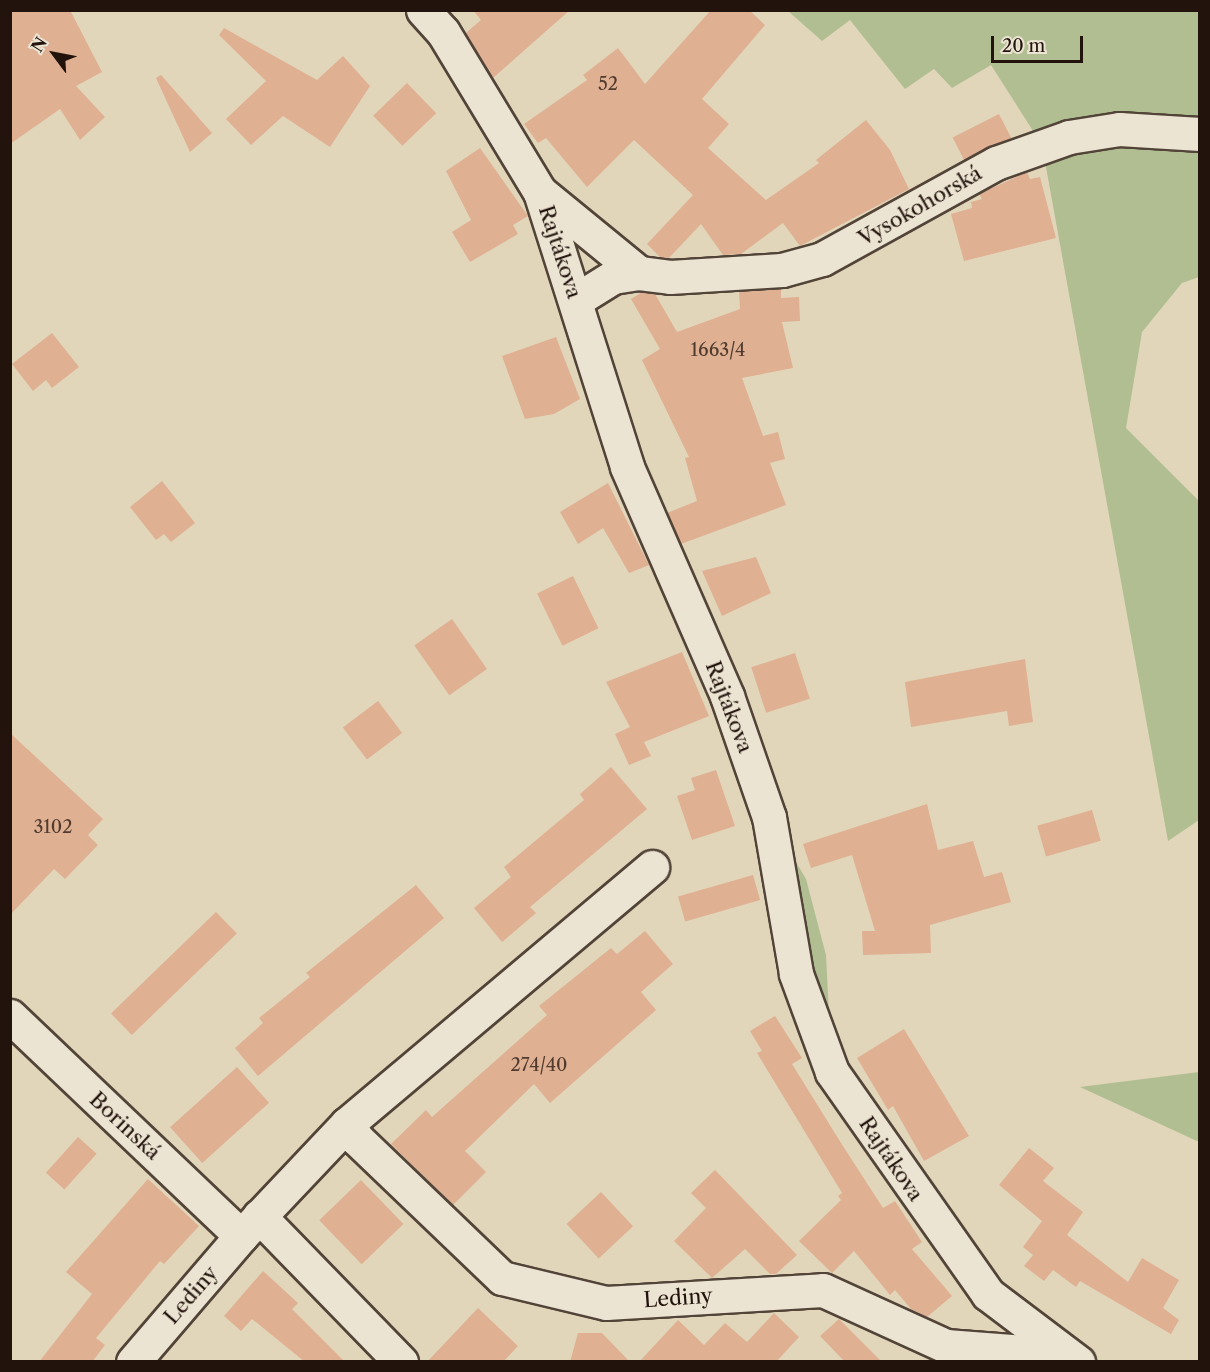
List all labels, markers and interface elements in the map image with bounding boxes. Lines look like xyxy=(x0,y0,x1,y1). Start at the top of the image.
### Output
north arrow xyxy=(24,24,84,84)
scale bar xyxy=(994,24,1086,62)
text: N xyxy=(27,33,51,56)
text: 20 m xyxy=(1002,35,1045,57)
house number: 52 xyxy=(598,73,618,95)
street label: Vysokohorská xyxy=(854,161,986,251)
street label: Rajtákova xyxy=(533,202,587,302)
house number: 1663/4 xyxy=(691,339,745,361)
street label: Rajtákova xyxy=(700,658,758,756)
house number: 3102 xyxy=(33,816,73,838)
house number: 274/40 xyxy=(510,1054,568,1076)
street label: Borinská xyxy=(84,1087,166,1165)
street label: Rajtákova xyxy=(854,1112,928,1206)
street label: Lediny xyxy=(159,1261,223,1329)
street label: Lediny xyxy=(643,1283,713,1313)

